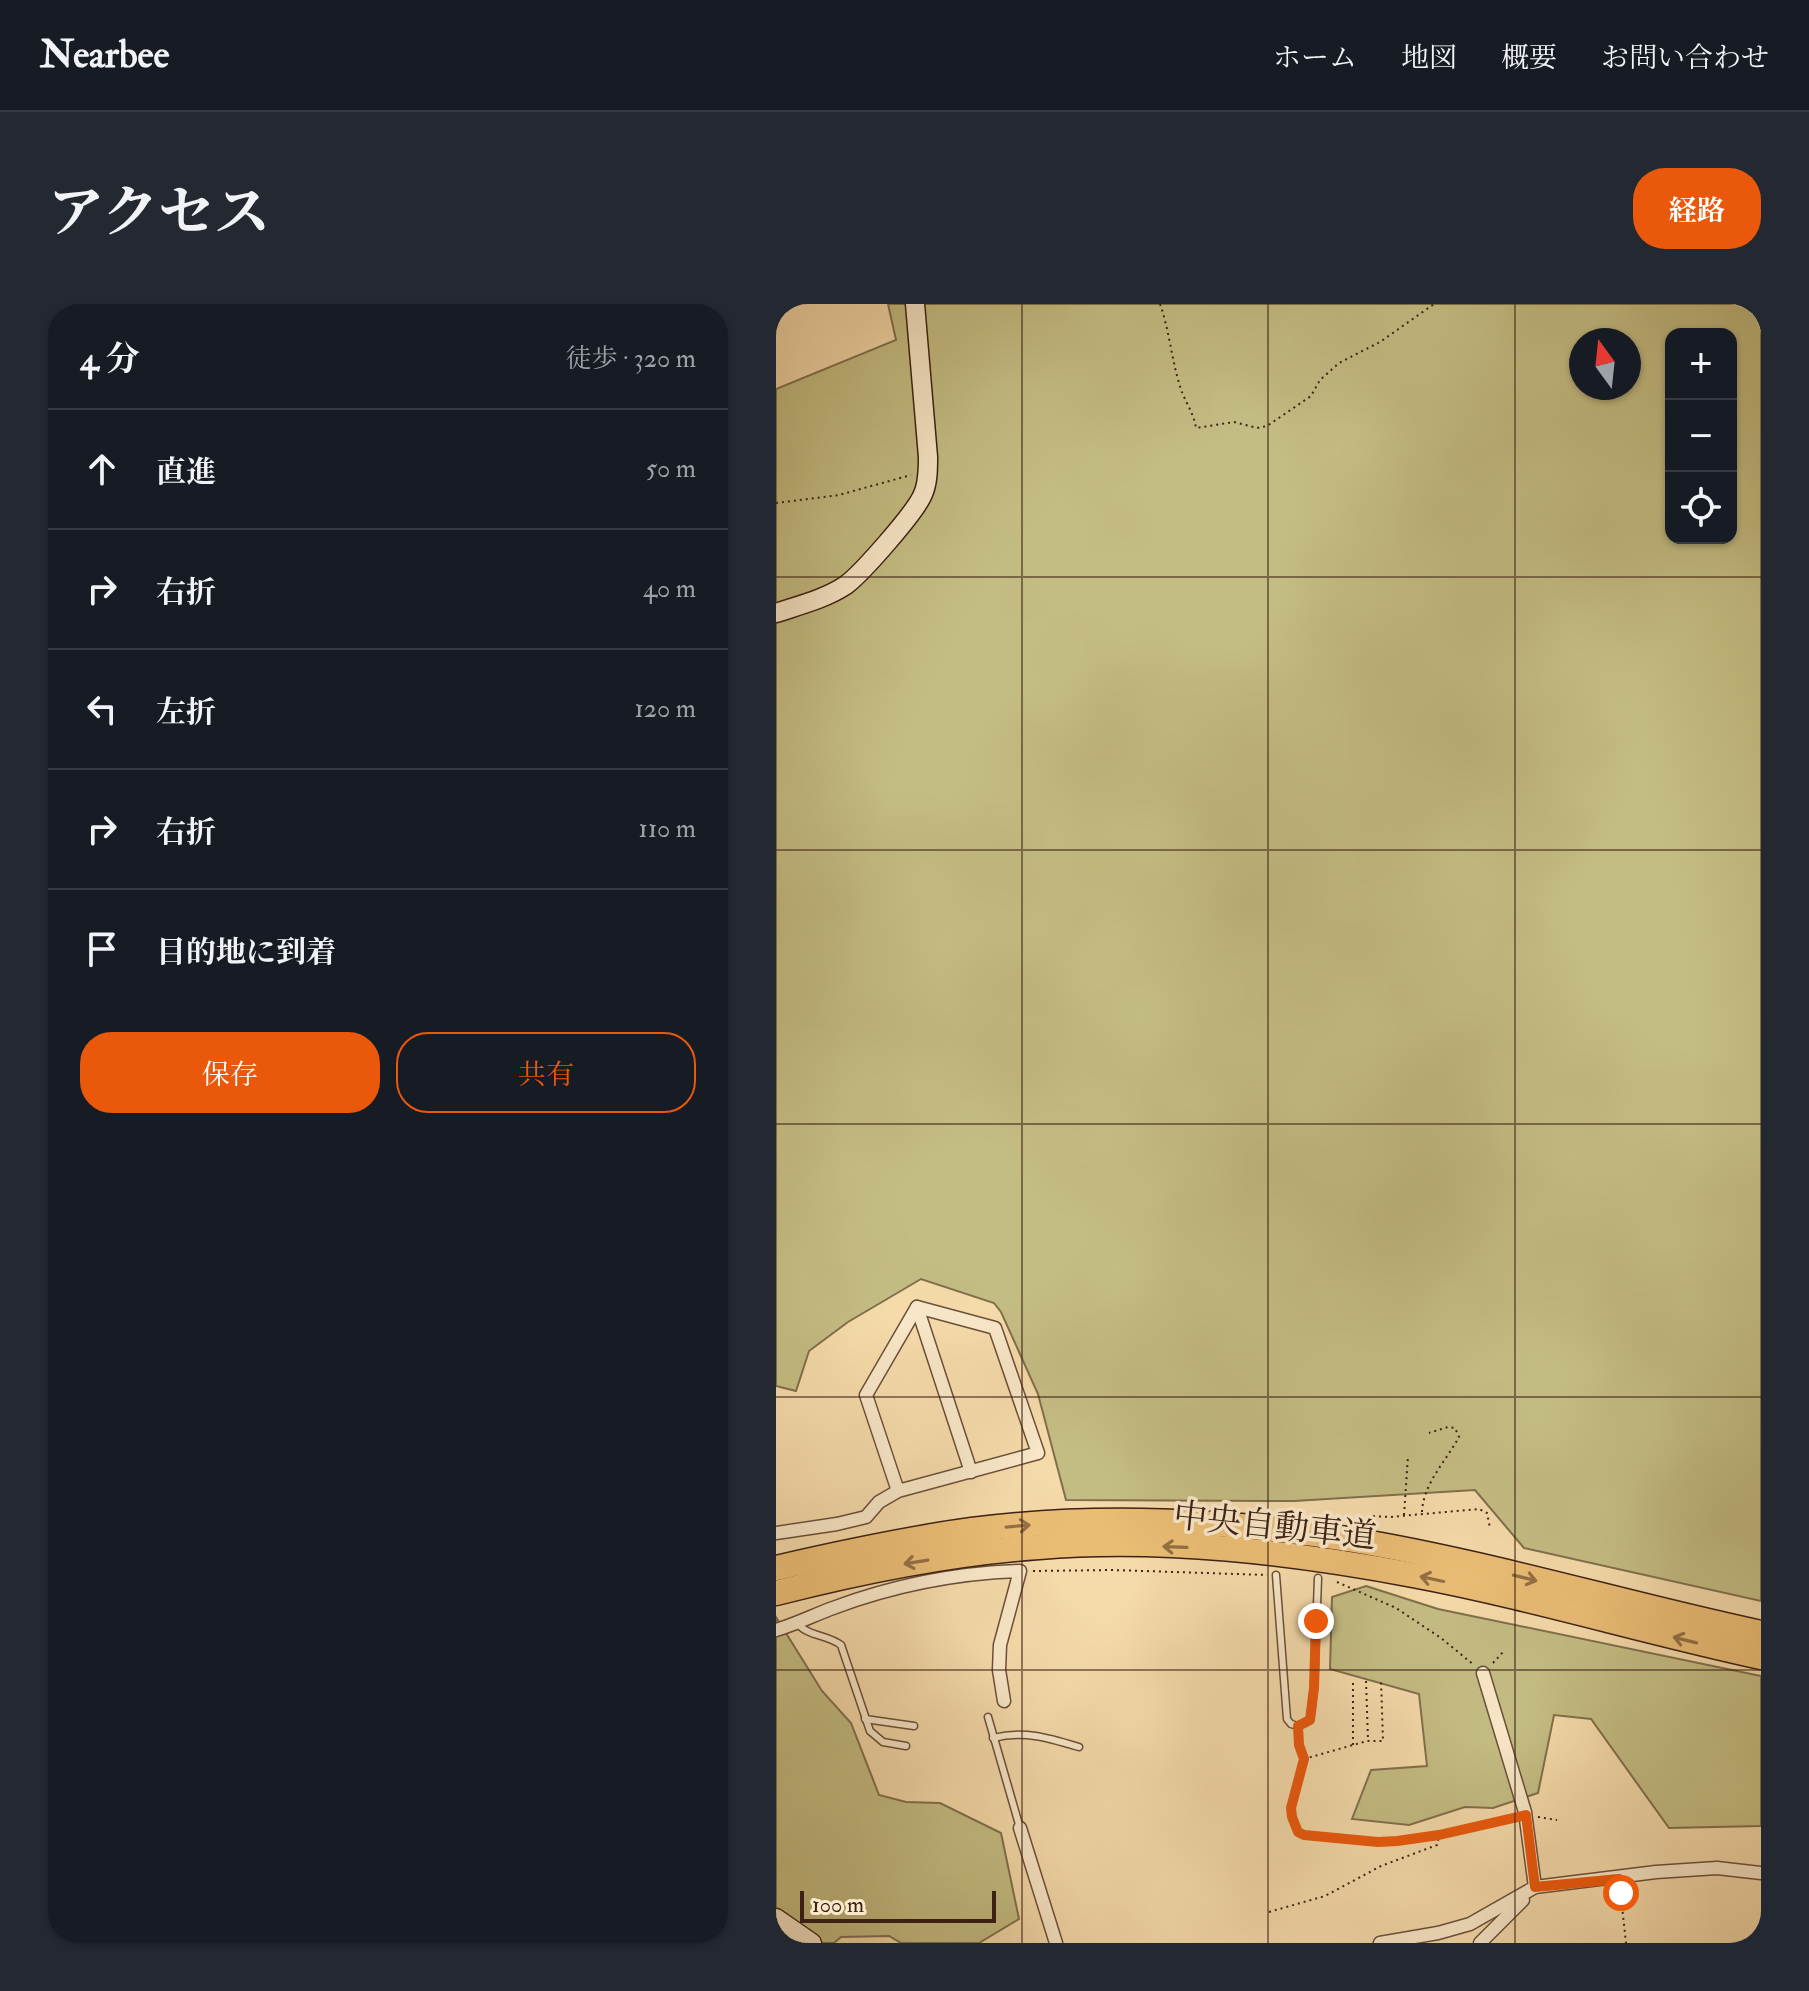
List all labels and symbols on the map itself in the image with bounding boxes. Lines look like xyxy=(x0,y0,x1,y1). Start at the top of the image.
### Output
north arrow xyxy=(1569,328,1641,400)
street label: 中央自動車道 xyxy=(1171,1494,1379,1559)
one-way arrow xyxy=(1004,1518,1031,1533)
one-way arrow xyxy=(1162,1539,1189,1554)
one-way arrow xyxy=(904,1555,929,1570)
one-way arrow xyxy=(1420,1571,1446,1586)
one-way arrow xyxy=(1512,1571,1537,1586)
route end xyxy=(1298,1603,1334,1639)
one-way arrow xyxy=(1673,1632,1698,1647)
route start xyxy=(1603,1875,1639,1911)
scale bar xyxy=(800,1887,996,1923)

